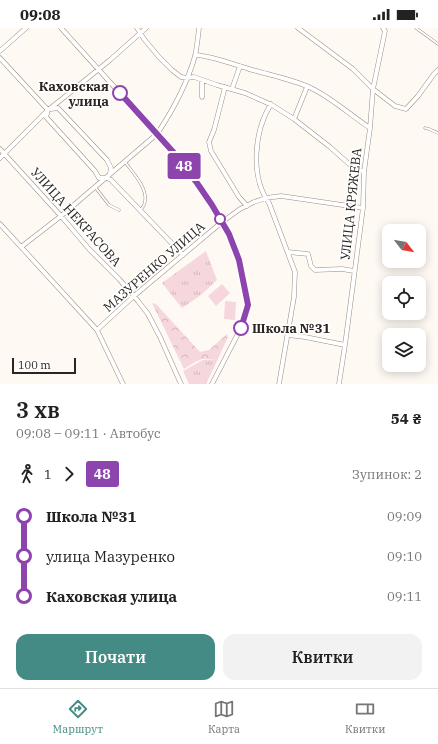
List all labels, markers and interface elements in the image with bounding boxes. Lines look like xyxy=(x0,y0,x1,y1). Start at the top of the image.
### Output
text: 09:08 xyxy=(20,5,61,24)
place label: Каховская улица xyxy=(39,78,110,110)
marker: Каховская улица xyxy=(112,85,128,101)
street label: УЛИЦА КРЯЖЕВА xyxy=(337,147,365,261)
line badge: 48 xyxy=(166,153,202,179)
text: 48 xyxy=(176,157,192,175)
street label: УЛИЦА НЕКРАСОВА xyxy=(27,164,125,270)
unlabelled marker xyxy=(214,213,226,225)
street label: МАЗУРЕНКО УЛИЦА xyxy=(100,218,208,316)
north arrow xyxy=(382,224,426,268)
map controls xyxy=(382,224,426,372)
button: locate xyxy=(382,276,426,320)
marker: Школа №31 xyxy=(233,320,249,336)
place label: Школа №31 xyxy=(252,320,331,337)
button: layers xyxy=(382,328,426,372)
scale bar xyxy=(12,356,76,375)
text: 100 m xyxy=(18,358,51,372)
text: 3 хв xyxy=(16,395,60,424)
text: 54 ₴ xyxy=(391,409,422,428)
text: 09:08 – 09:11 · Автобус xyxy=(16,425,161,442)
icon: walk xyxy=(16,463,38,485)
icon: forward xyxy=(58,463,80,485)
text: 48 xyxy=(94,465,111,483)
text: 1 xyxy=(44,466,52,483)
text: Зупинок: 2 xyxy=(352,466,422,483)
text: Школа №31 xyxy=(46,507,136,526)
text: 09:09 xyxy=(387,508,422,525)
text: улица Мазуренко xyxy=(46,547,175,566)
text: 09:10 xyxy=(387,548,422,565)
text: Каховская улица xyxy=(46,587,177,606)
text: 09:11 xyxy=(387,588,422,605)
button: Почати xyxy=(16,634,215,680)
button: Квитки xyxy=(223,634,422,680)
tab: Маршрут xyxy=(53,698,103,736)
tab: Карта xyxy=(208,698,240,736)
tab: Квитки xyxy=(345,698,385,736)

